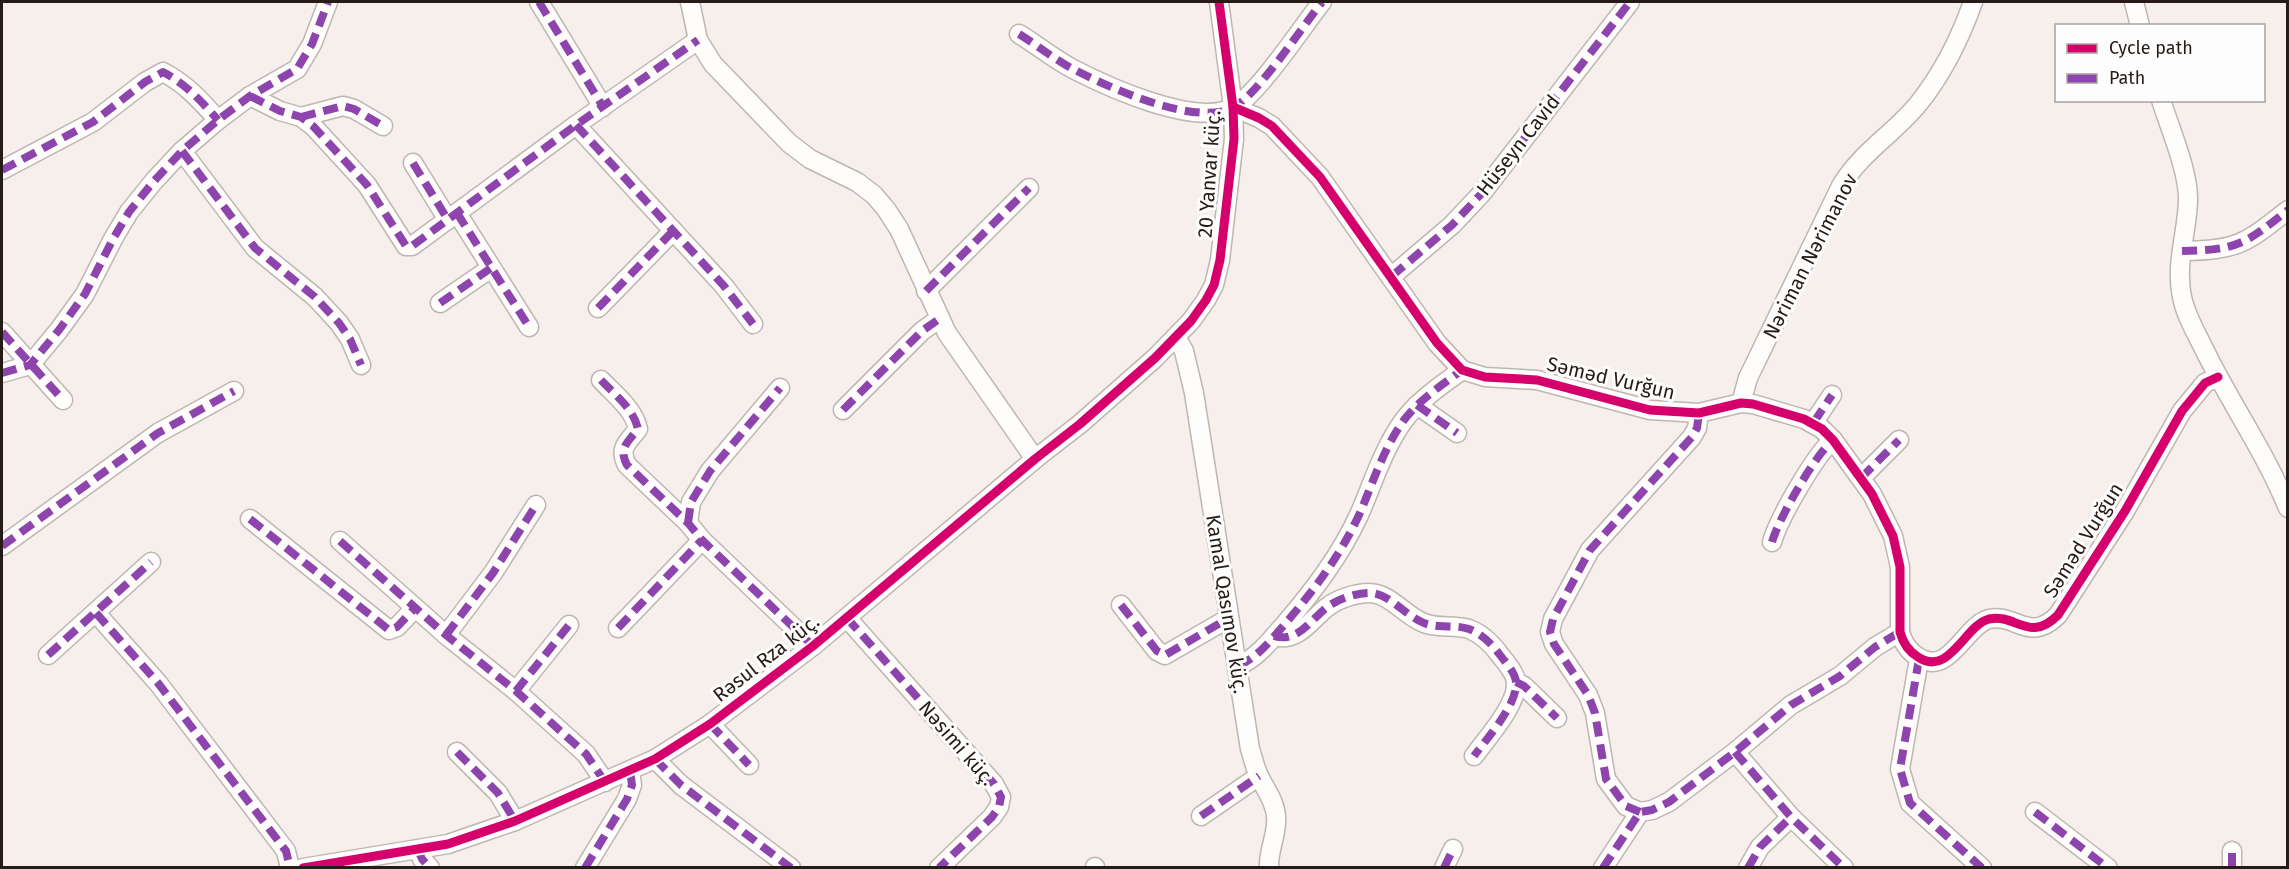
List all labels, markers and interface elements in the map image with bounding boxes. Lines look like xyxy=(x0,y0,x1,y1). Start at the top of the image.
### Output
legend xyxy=(2055,24,2265,102)
text: Cycle path xyxy=(2109,37,2193,59)
text: Path xyxy=(2109,67,2145,89)
street label: Hüseyn Cavid xyxy=(1471,90,1565,200)
street label: 20 Yanvar küç. xyxy=(1193,109,1226,239)
street label: Nəriman Nərimanov xyxy=(1758,169,1862,343)
street label: Səməd Vurğun xyxy=(1545,352,1677,404)
street label: Səməd Vurğun xyxy=(2038,478,2128,602)
street label: Kamal Qasımov küç. xyxy=(1200,513,1253,695)
street label: Rəsul Rza küç. xyxy=(708,609,824,708)
street label: Nəsimi küç. xyxy=(913,696,1000,791)

